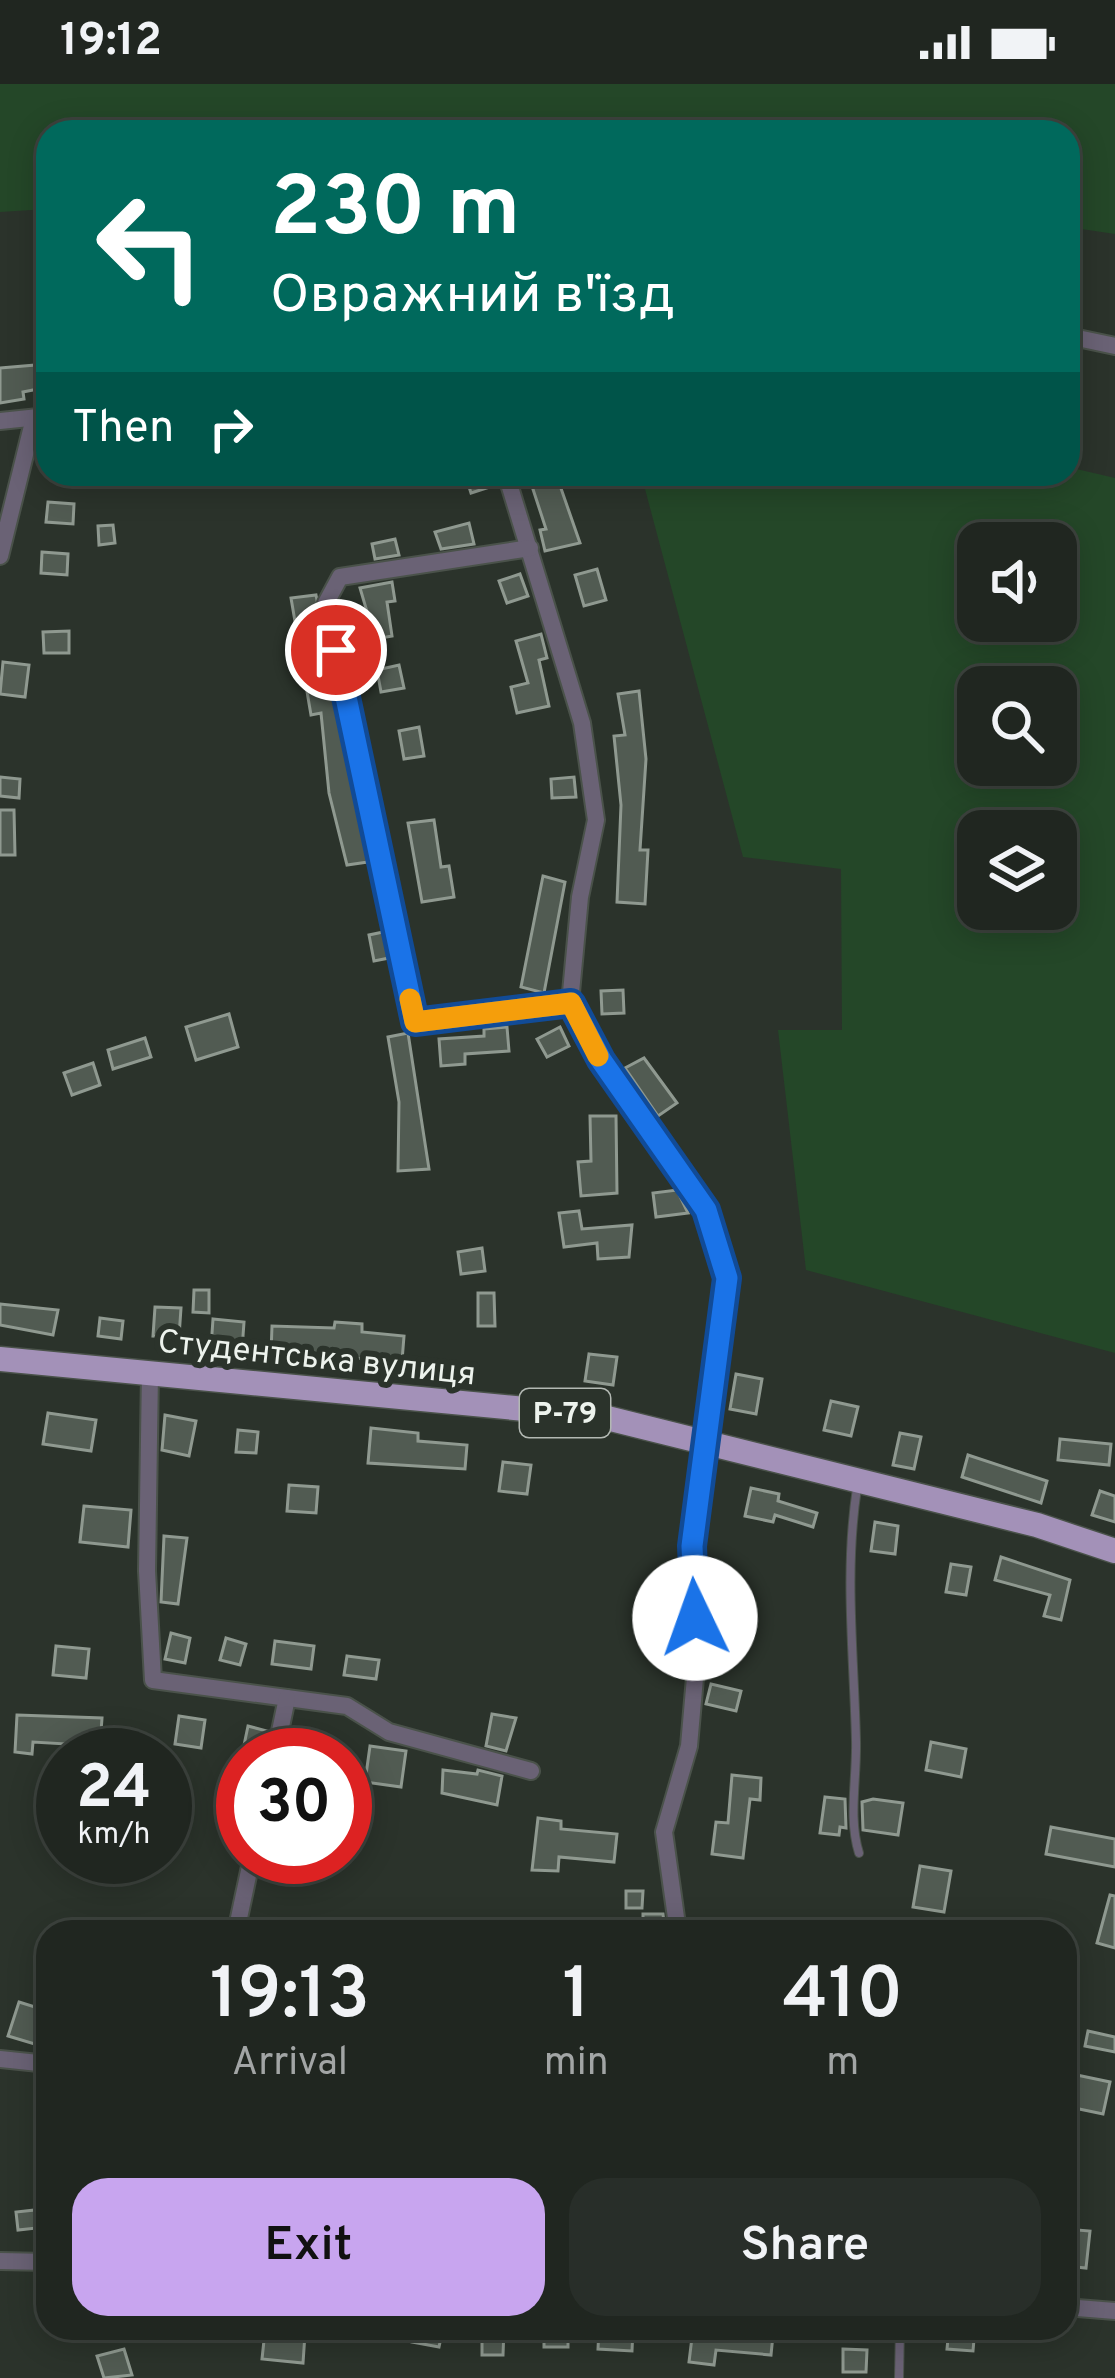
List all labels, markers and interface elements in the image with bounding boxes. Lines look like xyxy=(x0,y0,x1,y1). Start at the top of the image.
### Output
text: 19:12 xyxy=(60,14,162,71)
text: 230 m xyxy=(270,159,520,265)
icon: left xyxy=(72,168,228,324)
text: Овражний в'їзд xyxy=(270,263,675,332)
icon: right xyxy=(198,396,264,462)
text: Then xyxy=(72,401,174,458)
map controls xyxy=(957,522,1077,930)
button: sound xyxy=(957,522,1077,642)
pin xyxy=(285,599,387,701)
icon: arrive xyxy=(303,617,369,683)
button: search xyxy=(957,666,1077,786)
button: layers xyxy=(957,810,1077,930)
street label: Студентська вулиця xyxy=(155,1322,478,1398)
road number: Р-79 xyxy=(520,1389,610,1437)
position arrow xyxy=(632,1555,758,1681)
speed limit sign: 30 xyxy=(216,1728,372,1884)
text: 24 xyxy=(76,1753,152,1829)
text: km/h xyxy=(78,1817,150,1854)
text: 19:13 xyxy=(210,1952,370,2044)
text: 1 xyxy=(562,1952,590,2044)
text: 410 xyxy=(782,1952,903,2044)
text: Arrival xyxy=(232,2040,348,2089)
text: min xyxy=(544,2040,609,2089)
text: m xyxy=(826,2040,859,2089)
button: Exit xyxy=(72,2178,545,2316)
button: Share xyxy=(569,2178,1041,2316)

